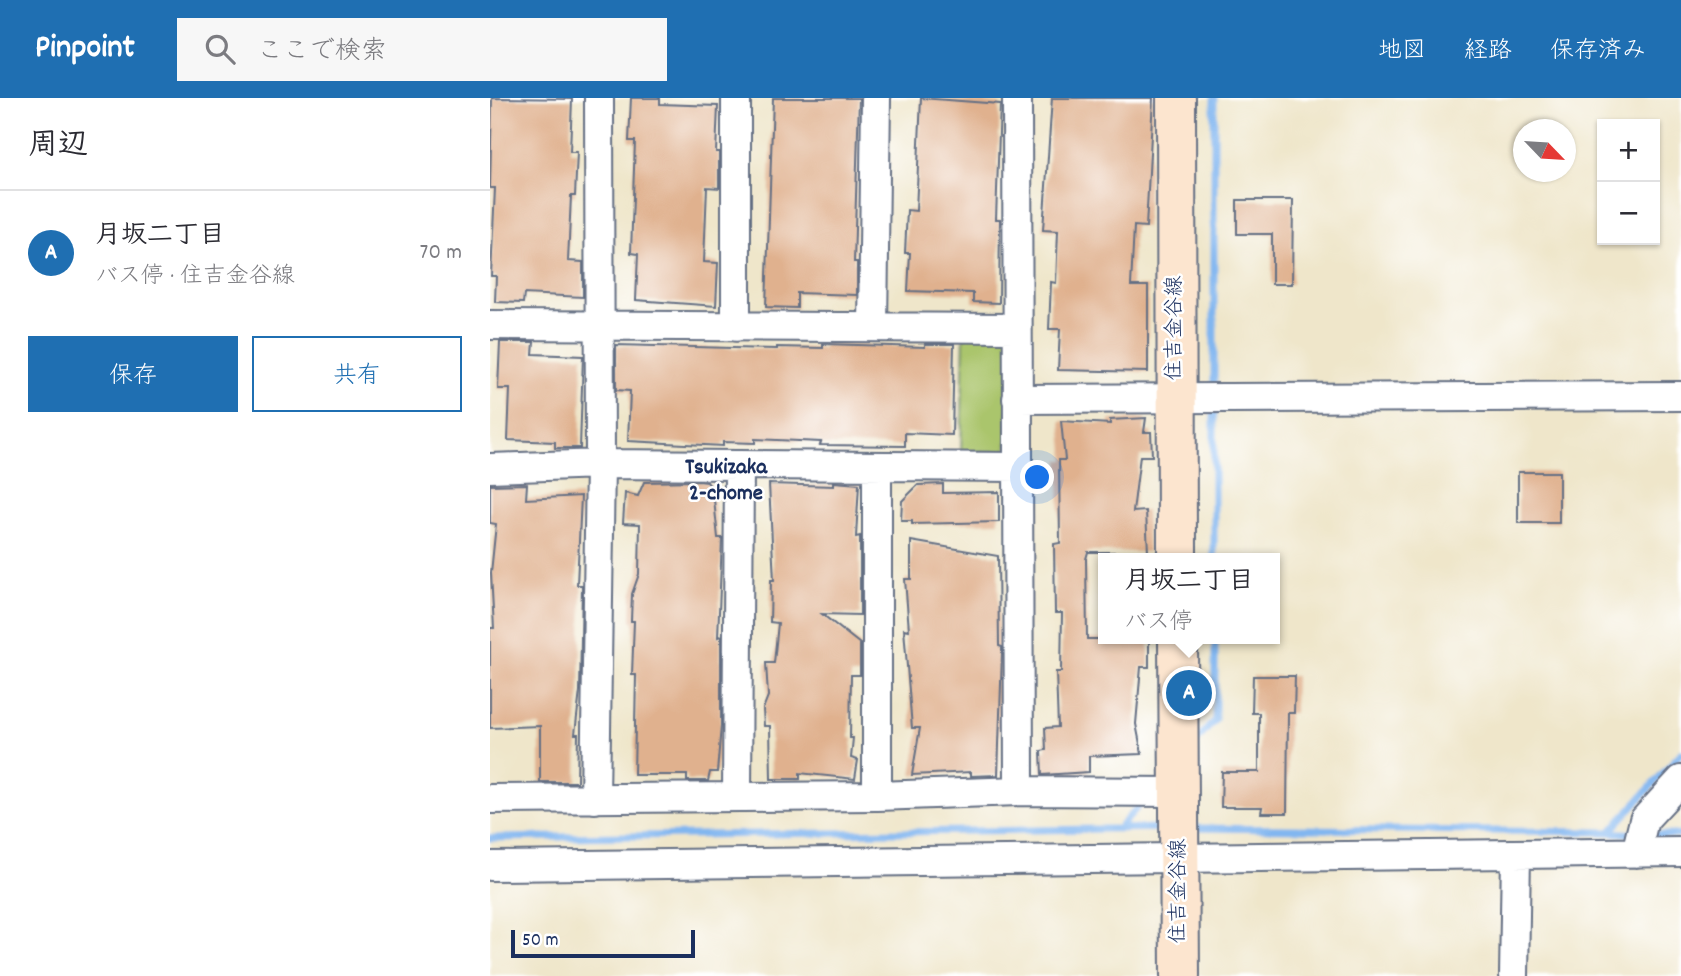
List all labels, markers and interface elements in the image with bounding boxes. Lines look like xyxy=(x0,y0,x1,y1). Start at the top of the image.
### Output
search box xyxy=(177,18,667,81)
text: Pinpoint xyxy=(35,26,135,73)
icon: search xyxy=(201,30,239,68)
text: ここで検索 xyxy=(257,34,387,71)
text: 地図 xyxy=(1378,35,1426,69)
text: 経路 xyxy=(1464,35,1512,69)
text: 保存済み xyxy=(1550,35,1646,69)
north arrow xyxy=(1513,119,1576,182)
map controls xyxy=(1597,119,1660,245)
button: + xyxy=(1597,119,1660,182)
text: 周辺 xyxy=(28,126,88,169)
button: − xyxy=(1597,182,1660,245)
text: 月坂二丁目 xyxy=(95,218,225,255)
text: A xyxy=(45,237,57,270)
text: 70 m xyxy=(420,237,462,270)
text: バス停 · 住吉金谷線 xyxy=(95,261,295,294)
street label: 住吉金谷線 xyxy=(1161,276,1191,381)
button: 保存 xyxy=(28,336,238,412)
button: 共有 xyxy=(252,336,462,412)
district label: Tsukizaka 2-chome xyxy=(685,452,768,511)
your location xyxy=(1020,460,1054,494)
popup xyxy=(1098,553,1280,644)
text: 月坂二丁目 xyxy=(1124,564,1254,601)
text: バス停 xyxy=(1124,607,1193,640)
pin: A xyxy=(1166,667,1212,719)
street label: 住吉金谷線 xyxy=(1165,839,1195,944)
scale bar xyxy=(511,927,695,959)
text: 50 m xyxy=(522,928,559,955)

